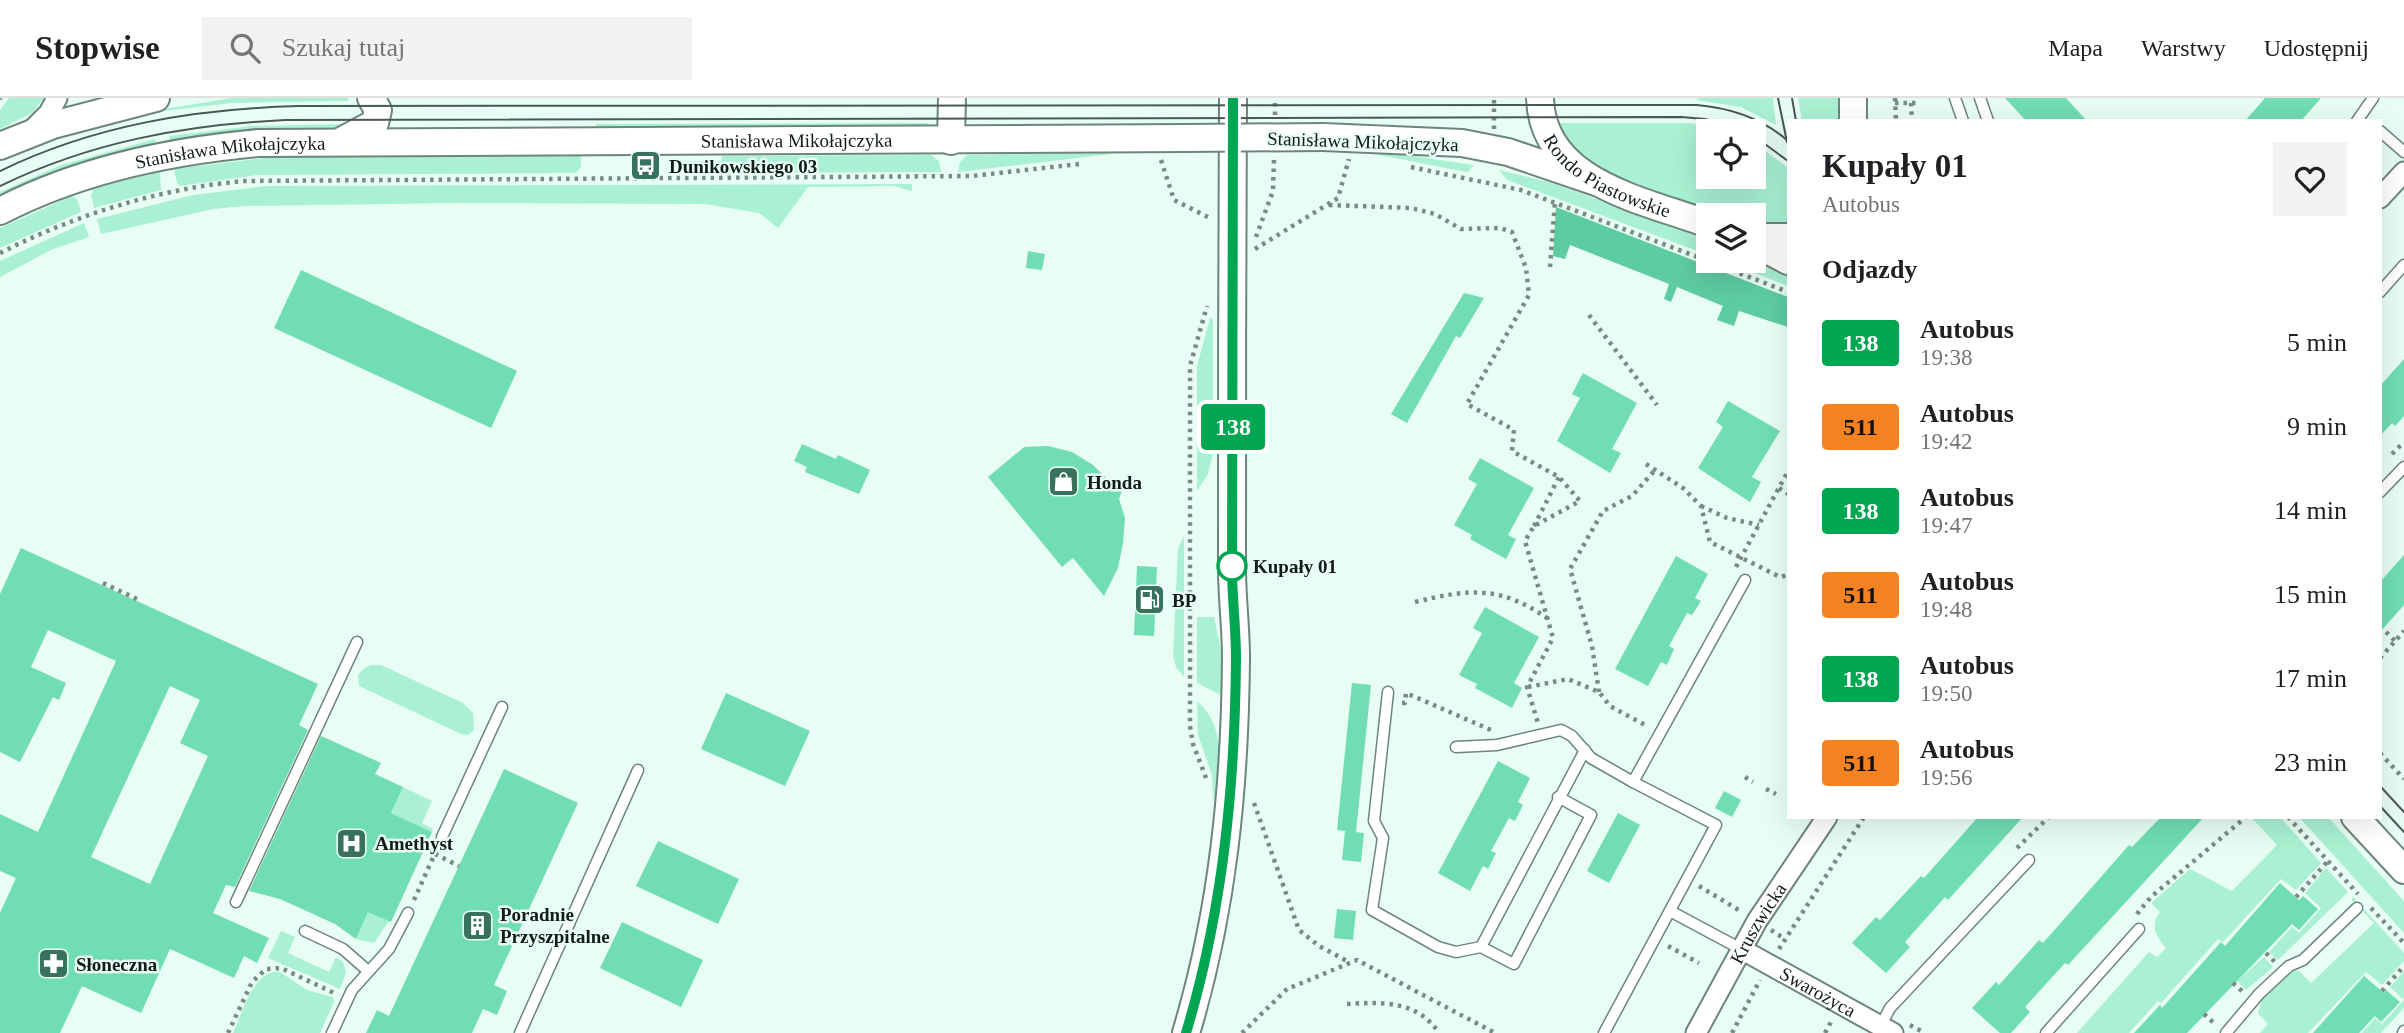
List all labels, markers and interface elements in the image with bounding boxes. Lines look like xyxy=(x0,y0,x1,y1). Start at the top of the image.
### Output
search box xyxy=(202,17,692,80)
icon: search xyxy=(226,29,264,67)
text: Stopwise xyxy=(35,30,160,66)
text: Szukaj tutaj xyxy=(282,33,405,62)
text: Mapa xyxy=(2048,35,2103,61)
text: Warstwy xyxy=(2141,35,2226,61)
text: Udostępnij xyxy=(2264,35,2369,61)
map controls xyxy=(1696,119,1766,273)
button: locate xyxy=(1696,119,1766,189)
street label: Stanisława Mikołajczyka xyxy=(1267,128,1460,155)
street label: Stanisława Mikołajczyka xyxy=(701,130,893,152)
street label: Rondo Piastowskie xyxy=(1539,131,1673,222)
street label: Stanisława Mikołajczyka xyxy=(133,133,326,173)
button: heart xyxy=(2273,142,2347,216)
text: Kupały 01 xyxy=(1822,148,1968,184)
bus stop icon: Dunikowskiego 03 xyxy=(629,149,663,183)
place label: Dunikowskiego 03 xyxy=(669,156,817,177)
text: Autobus xyxy=(1822,192,1900,217)
button: layers xyxy=(1696,203,1766,273)
text: Odjazdy xyxy=(1822,255,1917,284)
text: Autobus xyxy=(1920,315,2014,344)
text: 5 min xyxy=(2287,328,2347,357)
text: 138 xyxy=(1843,330,1879,356)
text: 19:38 xyxy=(1920,345,1972,370)
text: Autobus xyxy=(1920,399,2014,428)
line badge: 138 xyxy=(1193,404,1273,450)
text: 9 min xyxy=(2287,412,2347,441)
text: 138 xyxy=(1215,414,1251,440)
text: 511 xyxy=(1843,414,1878,440)
text: 19:42 xyxy=(1920,429,1972,454)
shop icon: Honda xyxy=(1047,465,1081,499)
place label: Honda xyxy=(1087,472,1142,493)
text: Autobus xyxy=(1920,483,2014,512)
text: 14 min xyxy=(2274,496,2347,525)
text: 138 xyxy=(1843,498,1879,524)
text: 19:47 xyxy=(1920,513,1972,538)
marker: Kupały 01 xyxy=(1217,551,1247,581)
place label: Kupały 01 xyxy=(1253,556,1337,577)
text: Autobus xyxy=(1920,567,2014,596)
text: 15 min xyxy=(2274,580,2347,609)
text: 511 xyxy=(1843,582,1878,608)
fuel station icon: BP xyxy=(1132,583,1166,617)
place label: BP xyxy=(1172,590,1197,611)
text: 19:48 xyxy=(1920,597,1972,622)
text: Autobus xyxy=(1920,651,2014,680)
text: 17 min xyxy=(2274,664,2347,693)
text: 138 xyxy=(1843,666,1879,692)
text: 19:50 xyxy=(1920,681,1972,706)
text: Autobus xyxy=(1920,735,2014,764)
text: 23 min xyxy=(2274,748,2347,777)
text: 511 xyxy=(1843,750,1878,776)
text: 19:56 xyxy=(1920,765,1972,790)
hospital icon: Amethyst xyxy=(335,826,369,860)
place label: Amethyst xyxy=(375,833,454,854)
street label: Kruszwicka xyxy=(1726,879,1791,967)
place label: Poradnie Przyszpitalne xyxy=(500,904,610,947)
building icon: Poradnie Przyszpitalne xyxy=(460,908,494,942)
pharmacy icon: Słoneczna xyxy=(36,947,70,981)
place label: Słoneczna xyxy=(76,954,158,975)
street label: Swarożyca xyxy=(1776,963,1860,1022)

